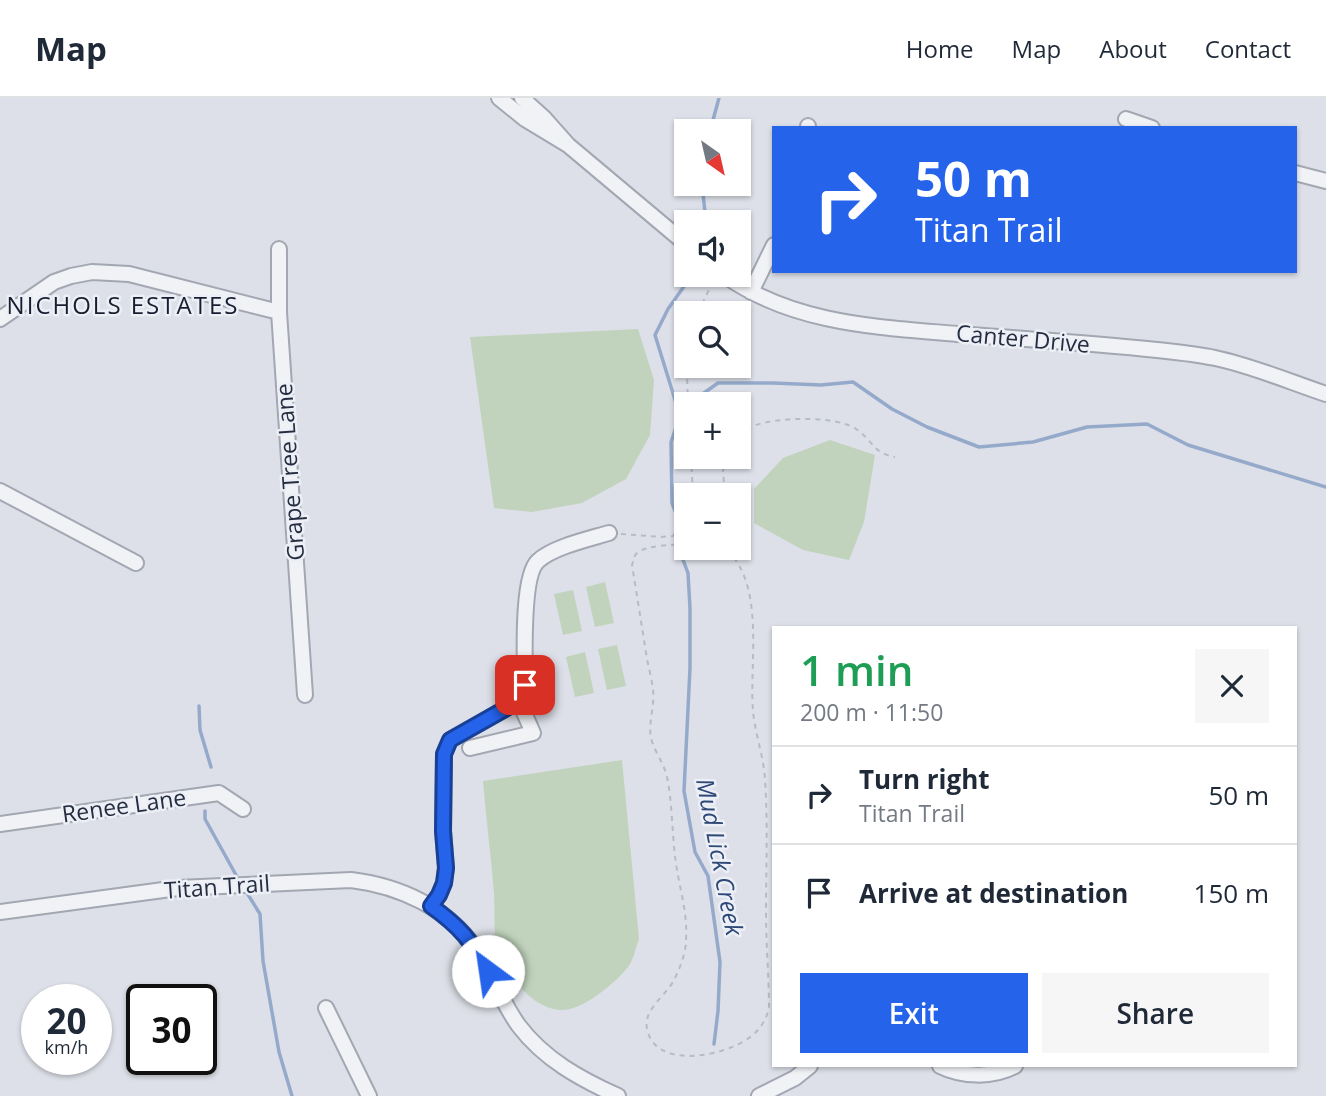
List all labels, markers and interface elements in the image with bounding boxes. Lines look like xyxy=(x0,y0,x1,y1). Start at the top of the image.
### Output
text: Map xyxy=(35,26,107,71)
text: Home xyxy=(906,32,974,65)
text: Map xyxy=(1012,32,1061,65)
text: About xyxy=(1099,32,1167,65)
text: Contact xyxy=(1205,32,1291,65)
north arrow xyxy=(674,119,751,196)
map controls xyxy=(674,119,751,560)
text: 50 m xyxy=(915,145,1032,211)
icon: right xyxy=(800,154,891,245)
text: Titan Trail xyxy=(915,208,1062,251)
button: sound xyxy=(674,210,751,287)
district label: NICHOLS ESTATES xyxy=(7,288,239,321)
button: search xyxy=(674,301,751,378)
street label: Canter Drive xyxy=(955,316,1091,360)
street label: Grape Tree Lane xyxy=(267,382,311,562)
button: + xyxy=(674,392,751,469)
button: − xyxy=(674,483,751,560)
text: 1 min xyxy=(800,641,913,698)
button: close xyxy=(1195,649,1269,723)
pin xyxy=(495,655,555,715)
icon: arrive xyxy=(506,666,544,704)
text: 200 m · 11:50 xyxy=(800,696,943,728)
text: Turn right xyxy=(859,761,990,797)
water label: Mud Lick Creek xyxy=(689,775,752,939)
icon: right xyxy=(800,776,838,814)
text: 50 m xyxy=(1208,777,1269,813)
street label: Renee Lane xyxy=(60,780,188,830)
text: Titan Trail xyxy=(859,797,965,829)
street label: Titan Trail xyxy=(163,866,271,906)
icon: arrive xyxy=(800,874,838,912)
text: Arrive at destination xyxy=(859,875,1128,911)
text: 150 m xyxy=(1194,875,1269,911)
position arrow xyxy=(451,934,525,1008)
button: Exit xyxy=(800,973,1028,1053)
button: Share xyxy=(1042,973,1269,1053)
speed limit sign: 30 xyxy=(126,984,217,1075)
text: 20 xyxy=(46,997,87,1044)
text: km/h xyxy=(45,1035,88,1059)

